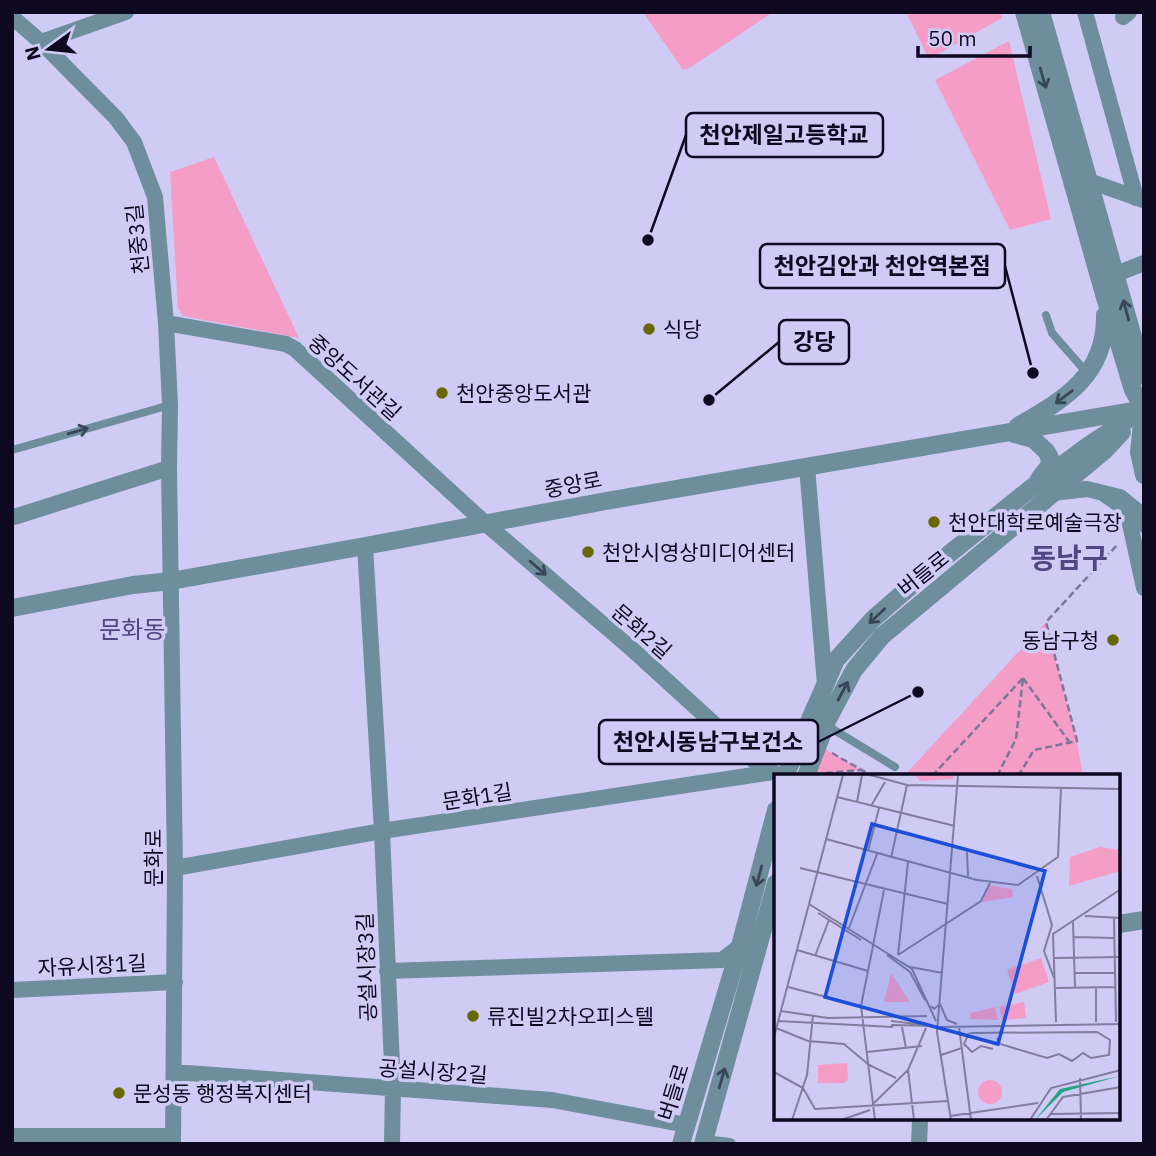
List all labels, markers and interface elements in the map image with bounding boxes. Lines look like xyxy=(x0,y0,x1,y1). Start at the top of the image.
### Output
north arrow xyxy=(14,14,84,84)
scale bar xyxy=(918,14,1030,58)
text: 50 m xyxy=(928,24,977,52)
text: N xyxy=(19,44,46,63)
one-way arrow xyxy=(1037,67,1050,89)
callout: 천안제일고등학교 xyxy=(686,113,883,157)
text: 천안제일고등학교 xyxy=(699,119,869,149)
street label: 천중3길 xyxy=(119,202,155,276)
callout: 천안김안과 천안역본점 xyxy=(760,244,1005,288)
text: 천안김안과 천안역본점 xyxy=(773,250,991,280)
one-way arrow xyxy=(1119,299,1132,322)
place label: 식당 xyxy=(663,315,702,343)
callout: 강당 xyxy=(779,320,849,364)
marker: 식당 xyxy=(641,321,657,337)
text: 강당 xyxy=(793,326,835,356)
street label: 중앙도서관길 xyxy=(303,328,407,426)
place label: 천안중앙도서관 xyxy=(456,379,591,407)
marker: 천안중앙도서관 xyxy=(434,385,450,401)
one-way arrow xyxy=(1055,390,1074,404)
one-way arrow xyxy=(67,424,89,437)
street label: 중앙로 xyxy=(542,465,604,503)
place label: 천안대학로예술극장 xyxy=(948,508,1122,536)
marker: 천안대학로예술극장 xyxy=(926,514,942,530)
place label: 천안시영상미디어센터 xyxy=(602,538,795,566)
district label: 동남구 xyxy=(1030,539,1108,576)
marker: 천안시영상미디어센터 xyxy=(580,544,596,560)
street label: 버들로 xyxy=(892,544,954,602)
one-way arrow xyxy=(528,560,546,576)
street label: 문화2길 xyxy=(606,597,678,665)
one-way arrow xyxy=(869,608,886,625)
district label: 문화동 xyxy=(99,613,165,645)
place label: 동남구청 xyxy=(1022,626,1099,654)
marker: 동남구청 xyxy=(1105,632,1121,648)
one-way arrow xyxy=(836,682,850,702)
callout: 천안시동남구보건소 xyxy=(599,720,818,764)
text: 천안시동남구보건소 xyxy=(613,726,803,756)
inset map xyxy=(774,774,1121,1121)
street label: 문화1길 xyxy=(440,777,514,815)
street label: 문화로 xyxy=(139,829,167,887)
one-way arrow xyxy=(751,865,764,887)
street label: 공설시장3길 xyxy=(350,912,382,1022)
street label: 자유시장1길 xyxy=(37,948,147,982)
place label: 류진빌2차오피스텔 xyxy=(487,1002,654,1030)
marker: 류진빌2차오피스텔 xyxy=(465,1008,481,1024)
street label: 공설시장2길 xyxy=(378,1053,488,1089)
street label: 버들로 xyxy=(651,1060,695,1124)
one-way arrow xyxy=(716,1067,729,1089)
place label: 문성동 행정복지센터 xyxy=(133,1079,312,1107)
marker: 문성동 행정복지센터 xyxy=(111,1085,127,1101)

